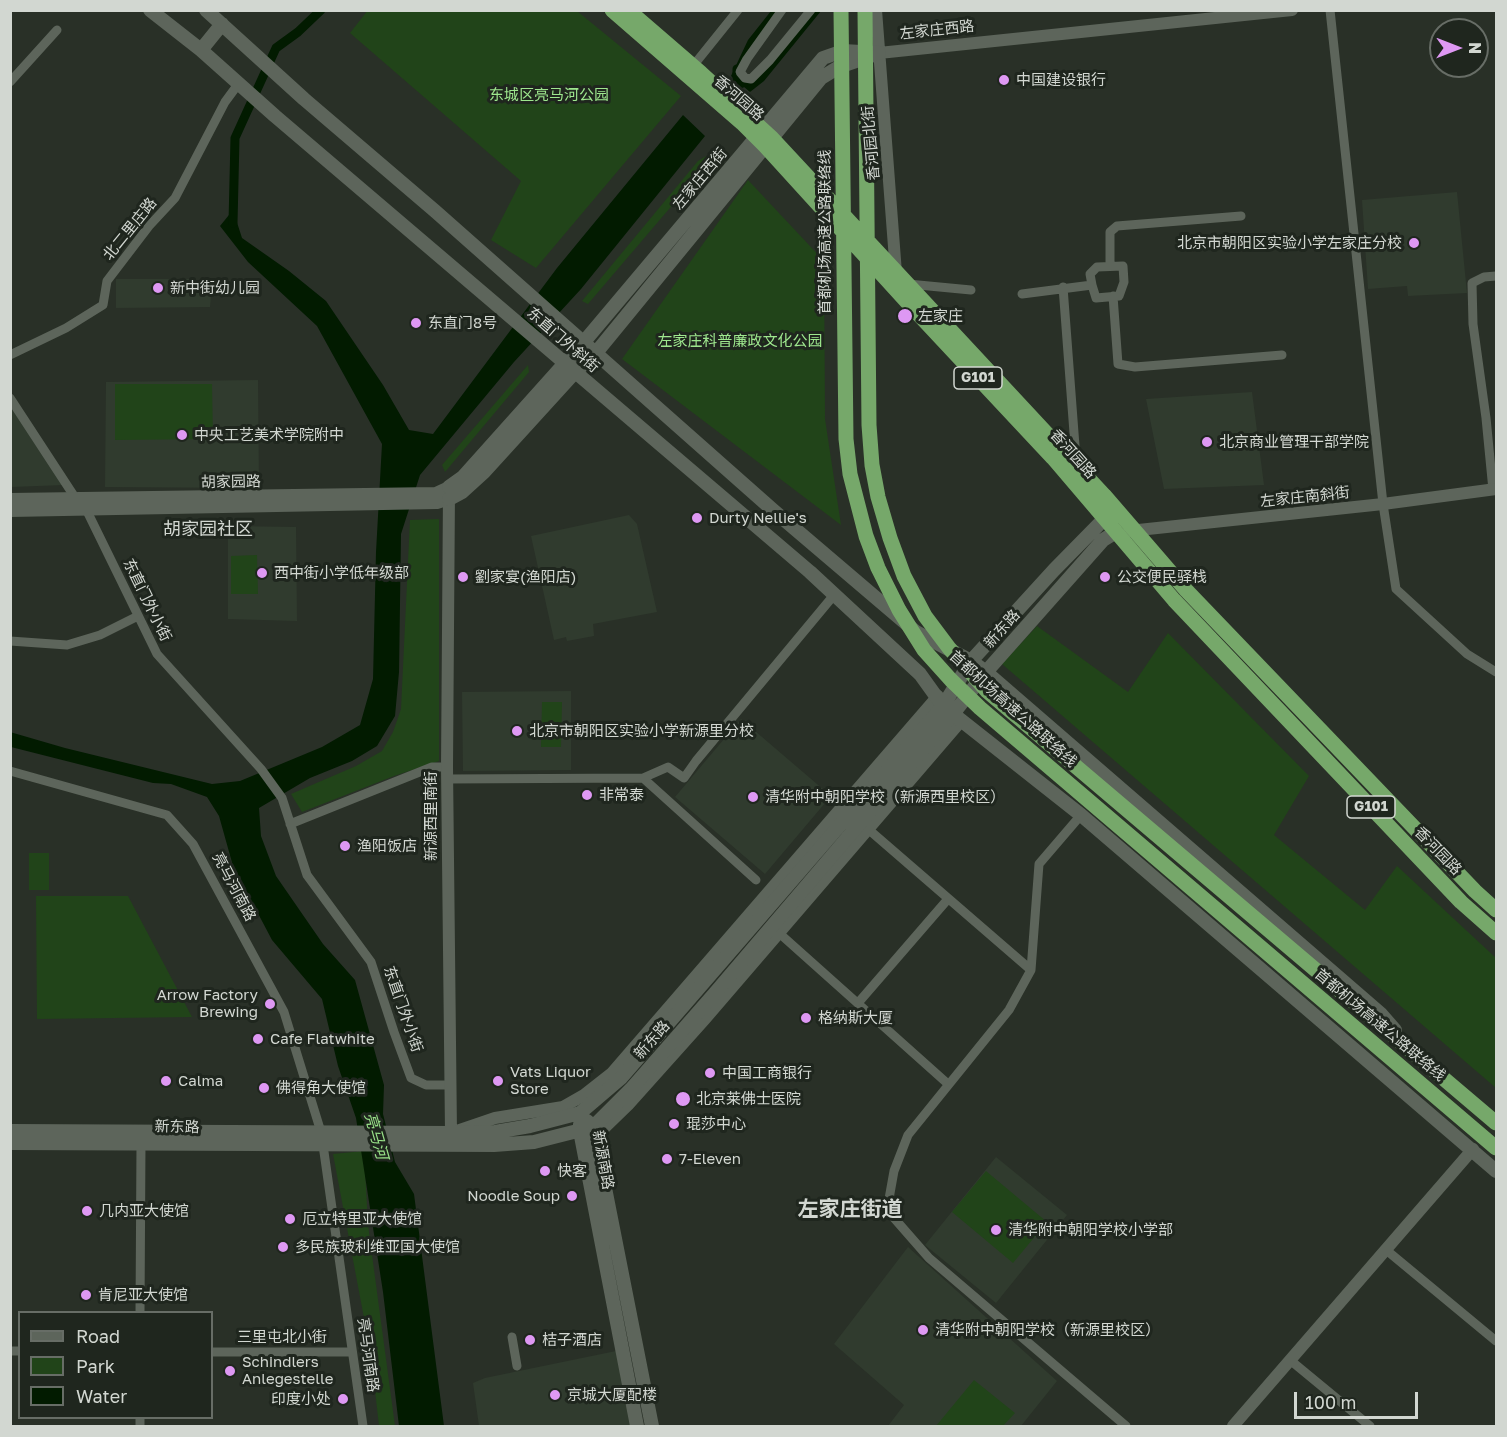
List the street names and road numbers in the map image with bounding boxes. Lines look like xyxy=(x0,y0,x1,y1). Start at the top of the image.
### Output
street label: 左家庄西路 xyxy=(899,17,975,43)
street label: 香河园路 xyxy=(710,72,768,124)
street label: 香河园北街 xyxy=(859,105,883,181)
street label: 左家庄西街 xyxy=(669,144,731,214)
street label: 首都机场高速公路联络线 xyxy=(816,150,834,314)
street label: 北二里庄路 xyxy=(99,194,161,264)
street label: 东直门外斜街 xyxy=(523,304,603,376)
road number: G101 xyxy=(954,367,1002,389)
street label: 香河园路 xyxy=(1046,426,1100,482)
street label: 胡家园路 xyxy=(201,472,261,492)
street label: 左家庄南斜街 xyxy=(1259,483,1351,511)
street label: 东直门外小街 xyxy=(119,556,175,644)
street label: 新东路 xyxy=(980,606,1024,652)
street label: 首都机场高速公路联络线 xyxy=(946,647,1080,771)
street label: 新源西里南街 xyxy=(422,771,440,861)
road number: G101 xyxy=(1347,796,1395,818)
street label: 香河园路 xyxy=(1411,823,1465,879)
street label: 亮马河南路 xyxy=(208,850,260,924)
street label: 东直门外小街 xyxy=(380,964,426,1054)
street label: 首都机场高速公路联络线 xyxy=(1311,965,1449,1085)
street label: 新东路 xyxy=(630,1017,674,1063)
street label: 新东路 xyxy=(154,1118,200,1136)
street label: 新源南路 xyxy=(589,1129,617,1191)
street label: 亮马河南路 xyxy=(354,1317,382,1393)
street label: 三里屯北小街 xyxy=(237,1328,327,1346)

